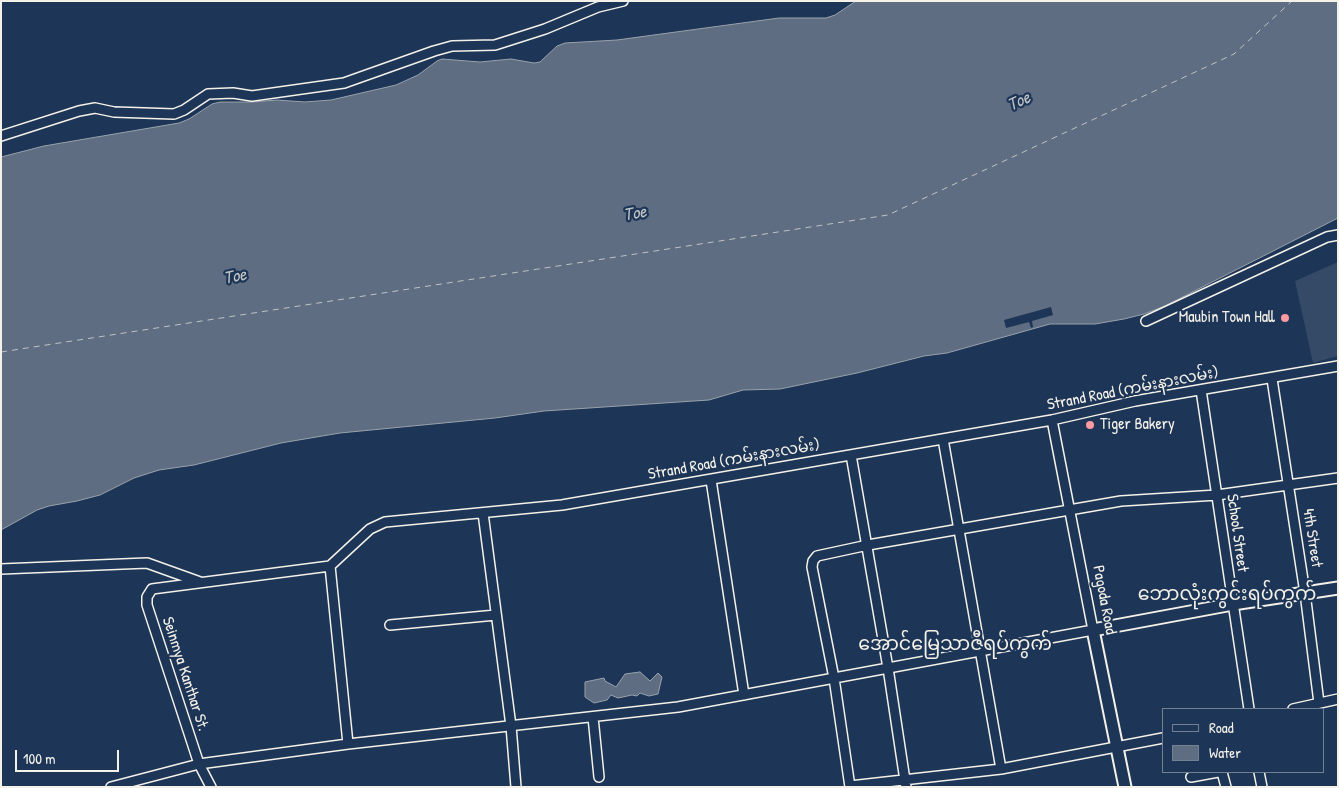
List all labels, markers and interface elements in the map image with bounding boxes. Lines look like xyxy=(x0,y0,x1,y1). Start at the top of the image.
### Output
water label: Toe xyxy=(1004,87,1034,117)
water label: Toe xyxy=(622,201,648,227)
water label: Toe xyxy=(222,264,248,290)
place label: Maubin Town Hall xyxy=(1179,308,1275,328)
marker: Maubin Town Hall xyxy=(1279,312,1291,324)
street label: Strand Road (ကမ်းနားလမ်း) xyxy=(1046,363,1220,415)
place label: Tiger Bakery xyxy=(1100,415,1175,435)
marker: Tiger Bakery xyxy=(1084,419,1096,431)
street label: Strand Road (ကမ်းနားလမ်း) xyxy=(647,435,821,485)
street label: School Street xyxy=(1222,493,1252,573)
street label: 4th Street xyxy=(1298,507,1326,569)
street label: Pagoda Road xyxy=(1088,564,1120,636)
district label: ဘောလုံးကွင်းရပ်ကွက် xyxy=(1138,584,1316,606)
street label: Seinmya Kanthar St. xyxy=(158,615,212,733)
district label: အောင်မြေသာဇီရပ်ကွက် xyxy=(858,634,1052,656)
legend xyxy=(1162,708,1324,773)
text: Road xyxy=(1209,717,1234,738)
scale bar xyxy=(18,740,121,772)
text: Water xyxy=(1209,742,1241,763)
text: 100 m xyxy=(23,748,56,769)

